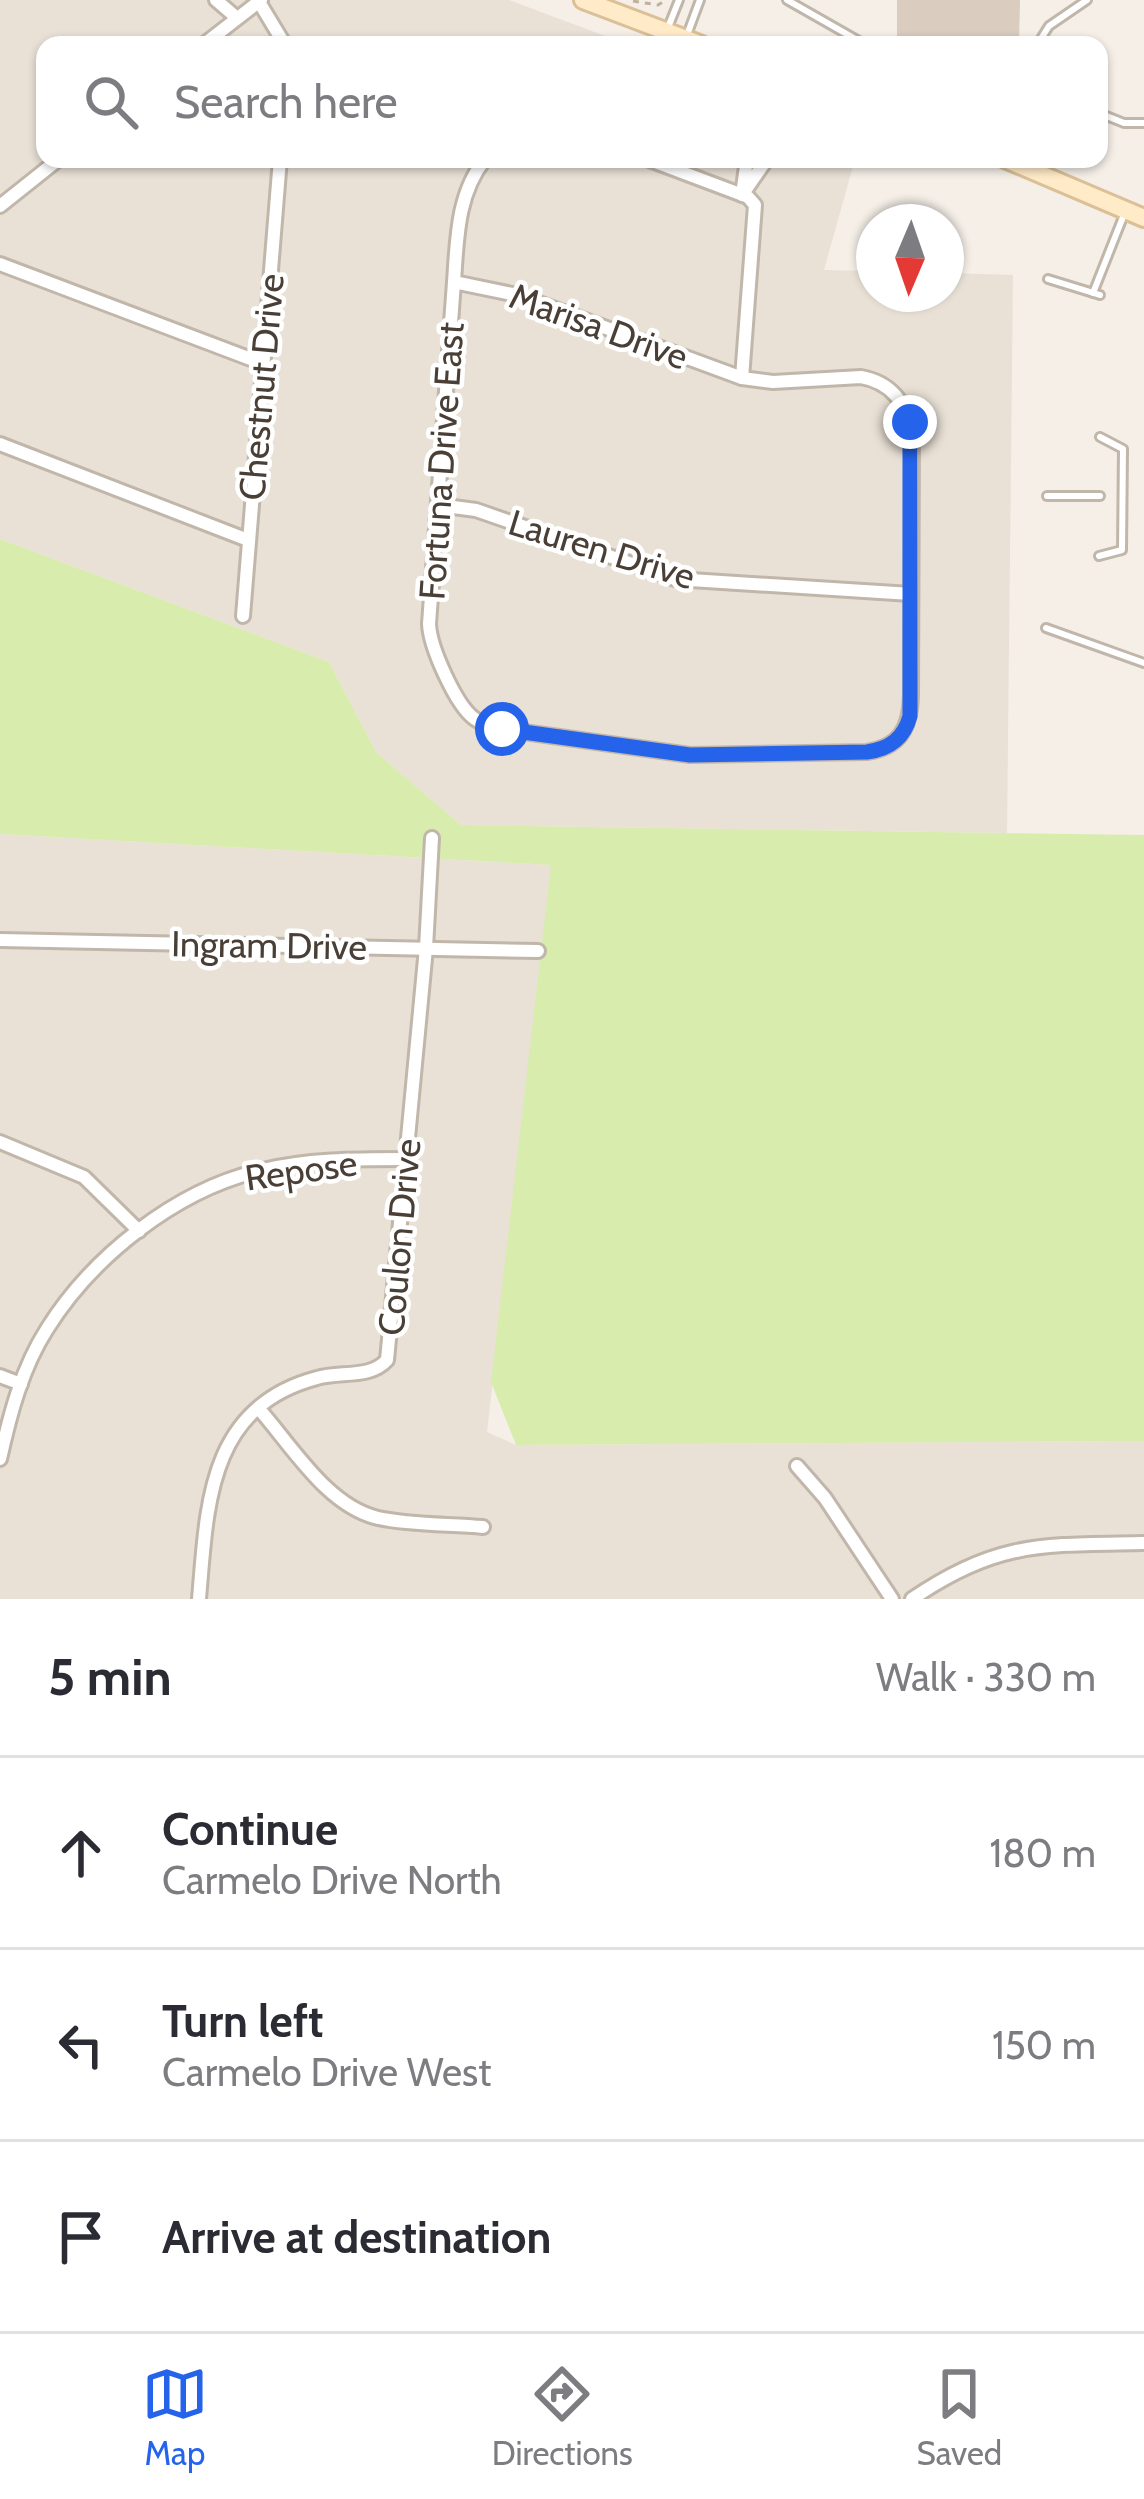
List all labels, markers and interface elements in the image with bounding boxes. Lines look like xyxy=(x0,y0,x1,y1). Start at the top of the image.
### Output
search box xyxy=(36,36,1108,168)
icon: search xyxy=(78,69,144,135)
text: Search here xyxy=(174,75,398,129)
north arrow xyxy=(856,204,964,312)
street label: Chestnut Drive xyxy=(229,272,293,502)
street label: Marisa Drive xyxy=(504,273,694,379)
street label: Fortuna Drive East xyxy=(409,321,473,601)
route end xyxy=(883,395,937,449)
street label: Lauren Drive xyxy=(504,500,700,598)
route start xyxy=(475,702,529,756)
street label: Ingram Drive xyxy=(171,921,367,969)
street label: Coulon Drive xyxy=(368,1137,430,1337)
street label: Repose xyxy=(242,1140,360,1200)
text: 5 min xyxy=(48,1646,172,1708)
text: Walk · 330 m xyxy=(876,1653,1096,1701)
text: Continue xyxy=(162,1802,338,1856)
icon: ahead xyxy=(48,1820,114,1886)
text: 180 m xyxy=(989,1829,1096,1877)
text: Carmelo Drive North xyxy=(162,1856,502,1904)
text: Turn left xyxy=(162,1994,324,2048)
icon: left xyxy=(48,2012,114,2078)
text: 150 m xyxy=(992,2021,1096,2069)
text: Carmelo Drive West xyxy=(162,2048,491,2096)
icon: arrive xyxy=(48,2204,114,2270)
text: Arrive at destination xyxy=(162,2210,551,2264)
tab: Map xyxy=(142,2361,208,2473)
tab: Directions xyxy=(492,2361,633,2473)
tab: Saved xyxy=(916,2361,1002,2473)

